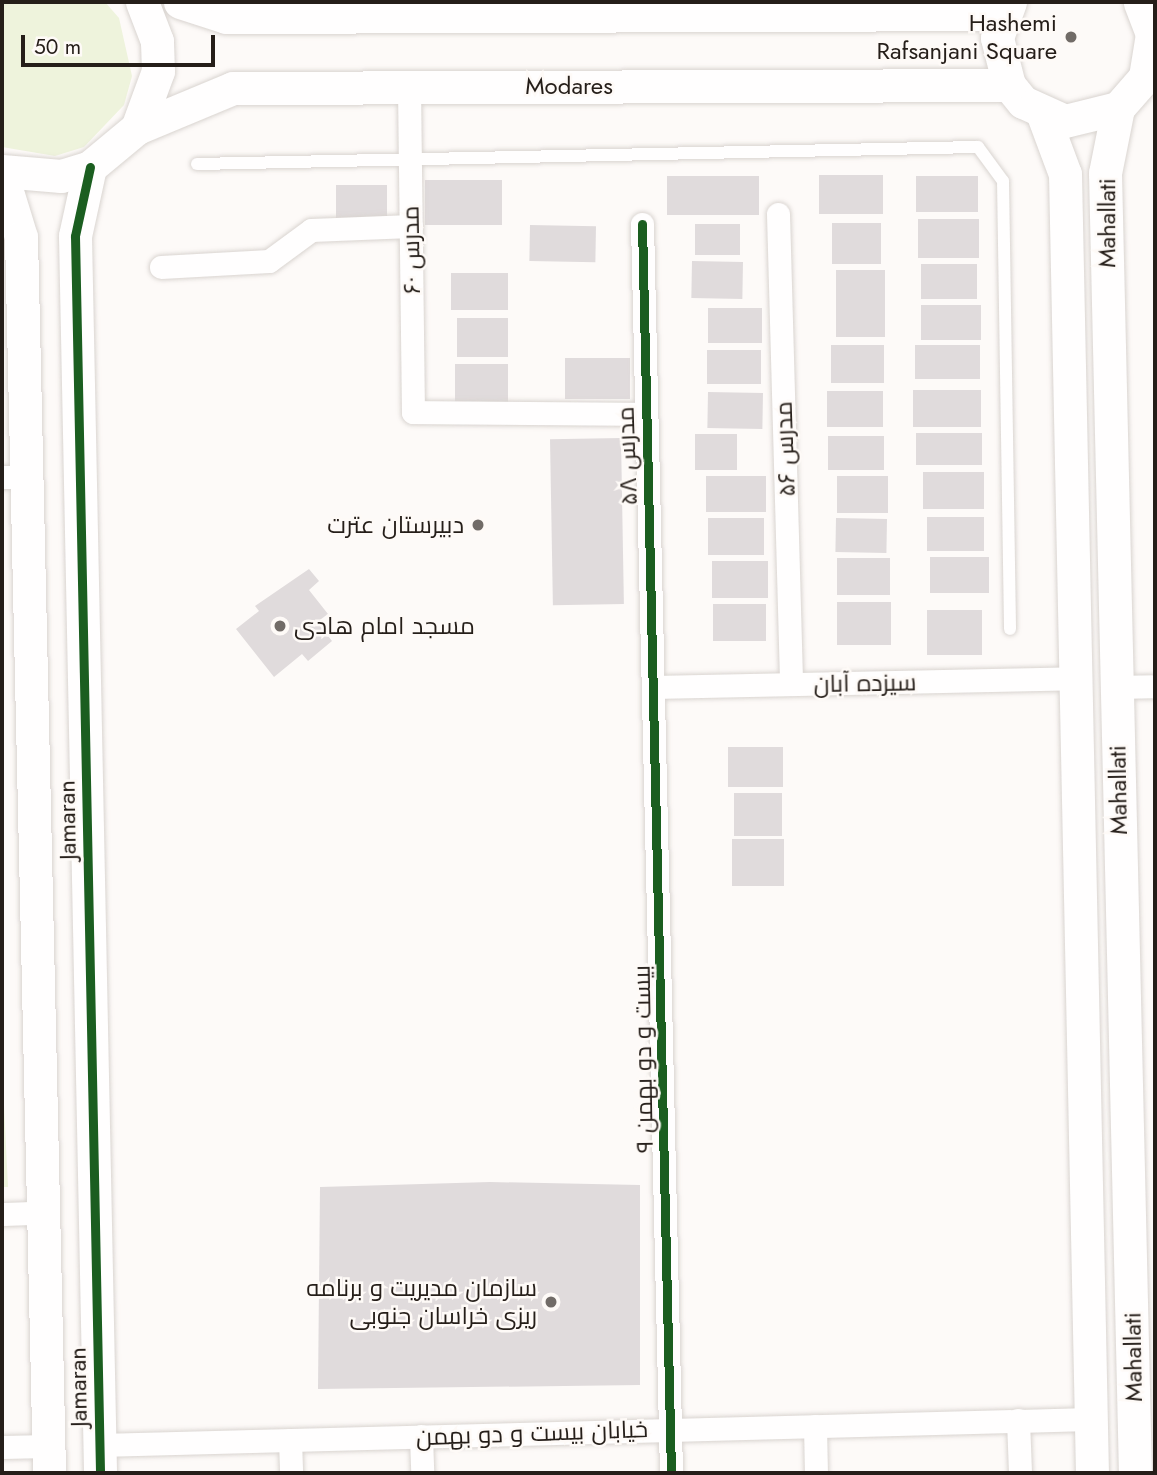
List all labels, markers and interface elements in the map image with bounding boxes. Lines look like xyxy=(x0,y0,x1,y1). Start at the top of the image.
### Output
place label: Hashemi Rafsanjani Square xyxy=(877,9,1057,65)
scale bar xyxy=(24,21,219,65)
marker: Hashemi Rafsanjani Square xyxy=(1063,29,1079,45)
text: 50 m xyxy=(34,32,81,62)
street label: Modares xyxy=(525,72,613,100)
street label: Mahallati xyxy=(1093,178,1121,268)
street label: مدرس ۶۰ xyxy=(396,206,426,294)
street label: مدرس ۵۶ xyxy=(769,401,801,497)
street label: مدرس ۵۸ xyxy=(611,406,643,506)
place label: دبیرستان عترت xyxy=(327,511,464,539)
marker: دبیرستان عترت xyxy=(470,517,486,533)
place label: مسجد امام هادی xyxy=(294,612,475,640)
marker: مسجد امام هادی xyxy=(272,618,288,634)
street label: سیزده آبان xyxy=(813,668,917,698)
street label: Mahallati xyxy=(1103,745,1133,835)
street label: Jamaran xyxy=(52,780,82,860)
street label: بیست و دو بهمن ۹ xyxy=(627,965,659,1153)
place label: سازمان مدیریت و برنامه ریزی خراسان جنوبی xyxy=(306,1274,537,1330)
marker: سازمان مدیریت و برنامه ریزی خراسان جنوبی xyxy=(543,1294,559,1310)
street label: Mahallati xyxy=(1118,1312,1148,1402)
street label: Jamaran xyxy=(63,1347,93,1427)
street label: خیابان بیست و دو بهمن xyxy=(415,1415,649,1451)

